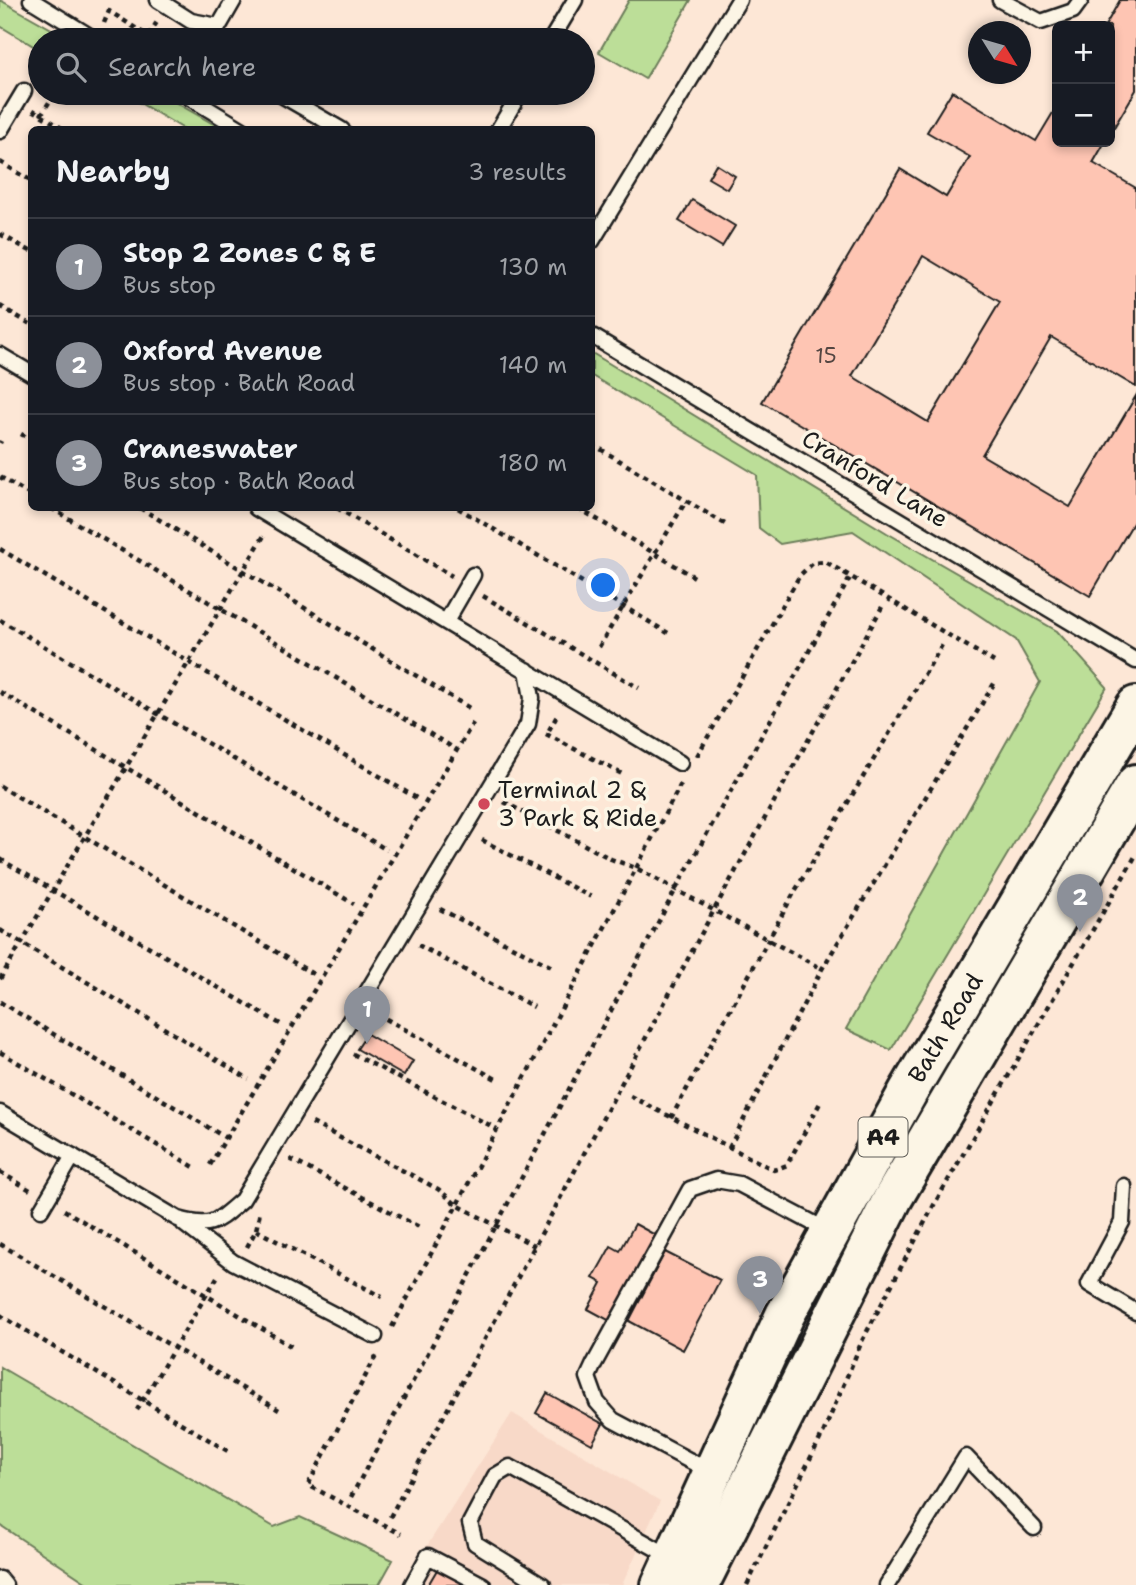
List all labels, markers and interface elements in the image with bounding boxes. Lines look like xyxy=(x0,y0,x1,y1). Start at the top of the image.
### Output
north arrow xyxy=(968,21,1031,84)
map controls xyxy=(1052,21,1115,147)
button: + xyxy=(1052,21,1115,84)
search box xyxy=(28,28,595,105)
icon: search xyxy=(52,48,90,86)
text: Search here xyxy=(108,49,257,84)
button: − xyxy=(1052,84,1115,147)
text: Nearby xyxy=(56,151,171,192)
text: 3 results xyxy=(468,157,567,187)
text: Stop 2 Zones C & E xyxy=(123,235,376,270)
text: 1 xyxy=(74,252,84,282)
text: 130 m xyxy=(499,252,567,282)
text: Bus stop xyxy=(123,270,216,300)
text: Oxford Avenue xyxy=(123,333,323,368)
house number: 15 xyxy=(815,342,837,370)
text: 2 xyxy=(71,350,87,380)
text: 140 m xyxy=(499,350,567,380)
text: Bus stop · Bath Road xyxy=(123,368,355,398)
street label: Cranford Lane xyxy=(796,423,954,535)
text: Craneswater xyxy=(123,431,298,466)
text: 3 xyxy=(71,448,87,478)
text: 180 m xyxy=(498,448,567,478)
text: Bus stop · Bath Road xyxy=(123,466,355,496)
your location xyxy=(586,568,620,602)
place label: Terminal 2 & 3 Park & Ride xyxy=(498,774,657,834)
marker: Terminal 2 & 3 Park & Ride xyxy=(476,796,492,812)
pin: 2 xyxy=(1057,874,1103,932)
street label: Bath Road xyxy=(901,967,991,1089)
pin: 1 xyxy=(344,986,390,1044)
road number: A4 xyxy=(858,1118,908,1156)
pin: 3 xyxy=(737,1256,783,1314)

